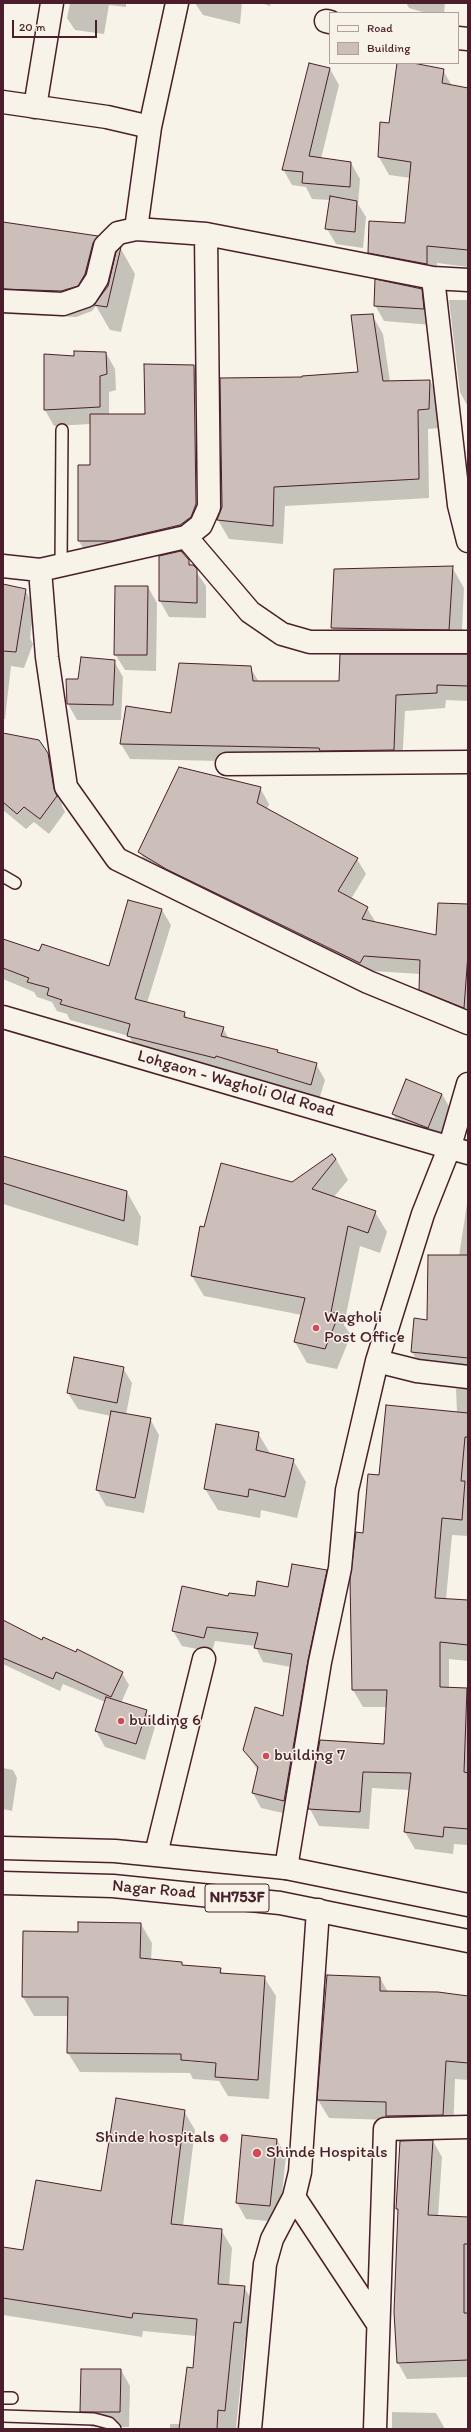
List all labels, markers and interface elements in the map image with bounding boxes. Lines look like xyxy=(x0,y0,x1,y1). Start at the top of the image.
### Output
scale bar xyxy=(14,12,99,38)
legend xyxy=(329,12,459,64)
text: 20 m xyxy=(19,20,46,34)
text: Road xyxy=(367,21,393,35)
text: Building xyxy=(367,41,410,55)
street label: Lohgaon - Wagholi Old Road xyxy=(135,1046,337,1122)
place label: Wagholi Post Office xyxy=(324,1308,405,1348)
marker: Wagholi Post Office xyxy=(311,1323,321,1333)
place label: building 6 xyxy=(129,1711,201,1731)
marker: building 6 xyxy=(116,1716,126,1726)
place label: building 7 xyxy=(274,1746,345,1766)
marker: building 7 xyxy=(261,1751,271,1761)
street label: Nagar Road xyxy=(111,1876,197,1904)
road number: NH753F xyxy=(205,1884,269,1912)
place label: Shinde hospitals xyxy=(95,2128,215,2148)
marker: Shinde hospitals xyxy=(218,2132,230,2144)
place label: Shinde Hospitals xyxy=(266,2143,388,2163)
marker: Shinde Hospitals xyxy=(251,2147,263,2159)

